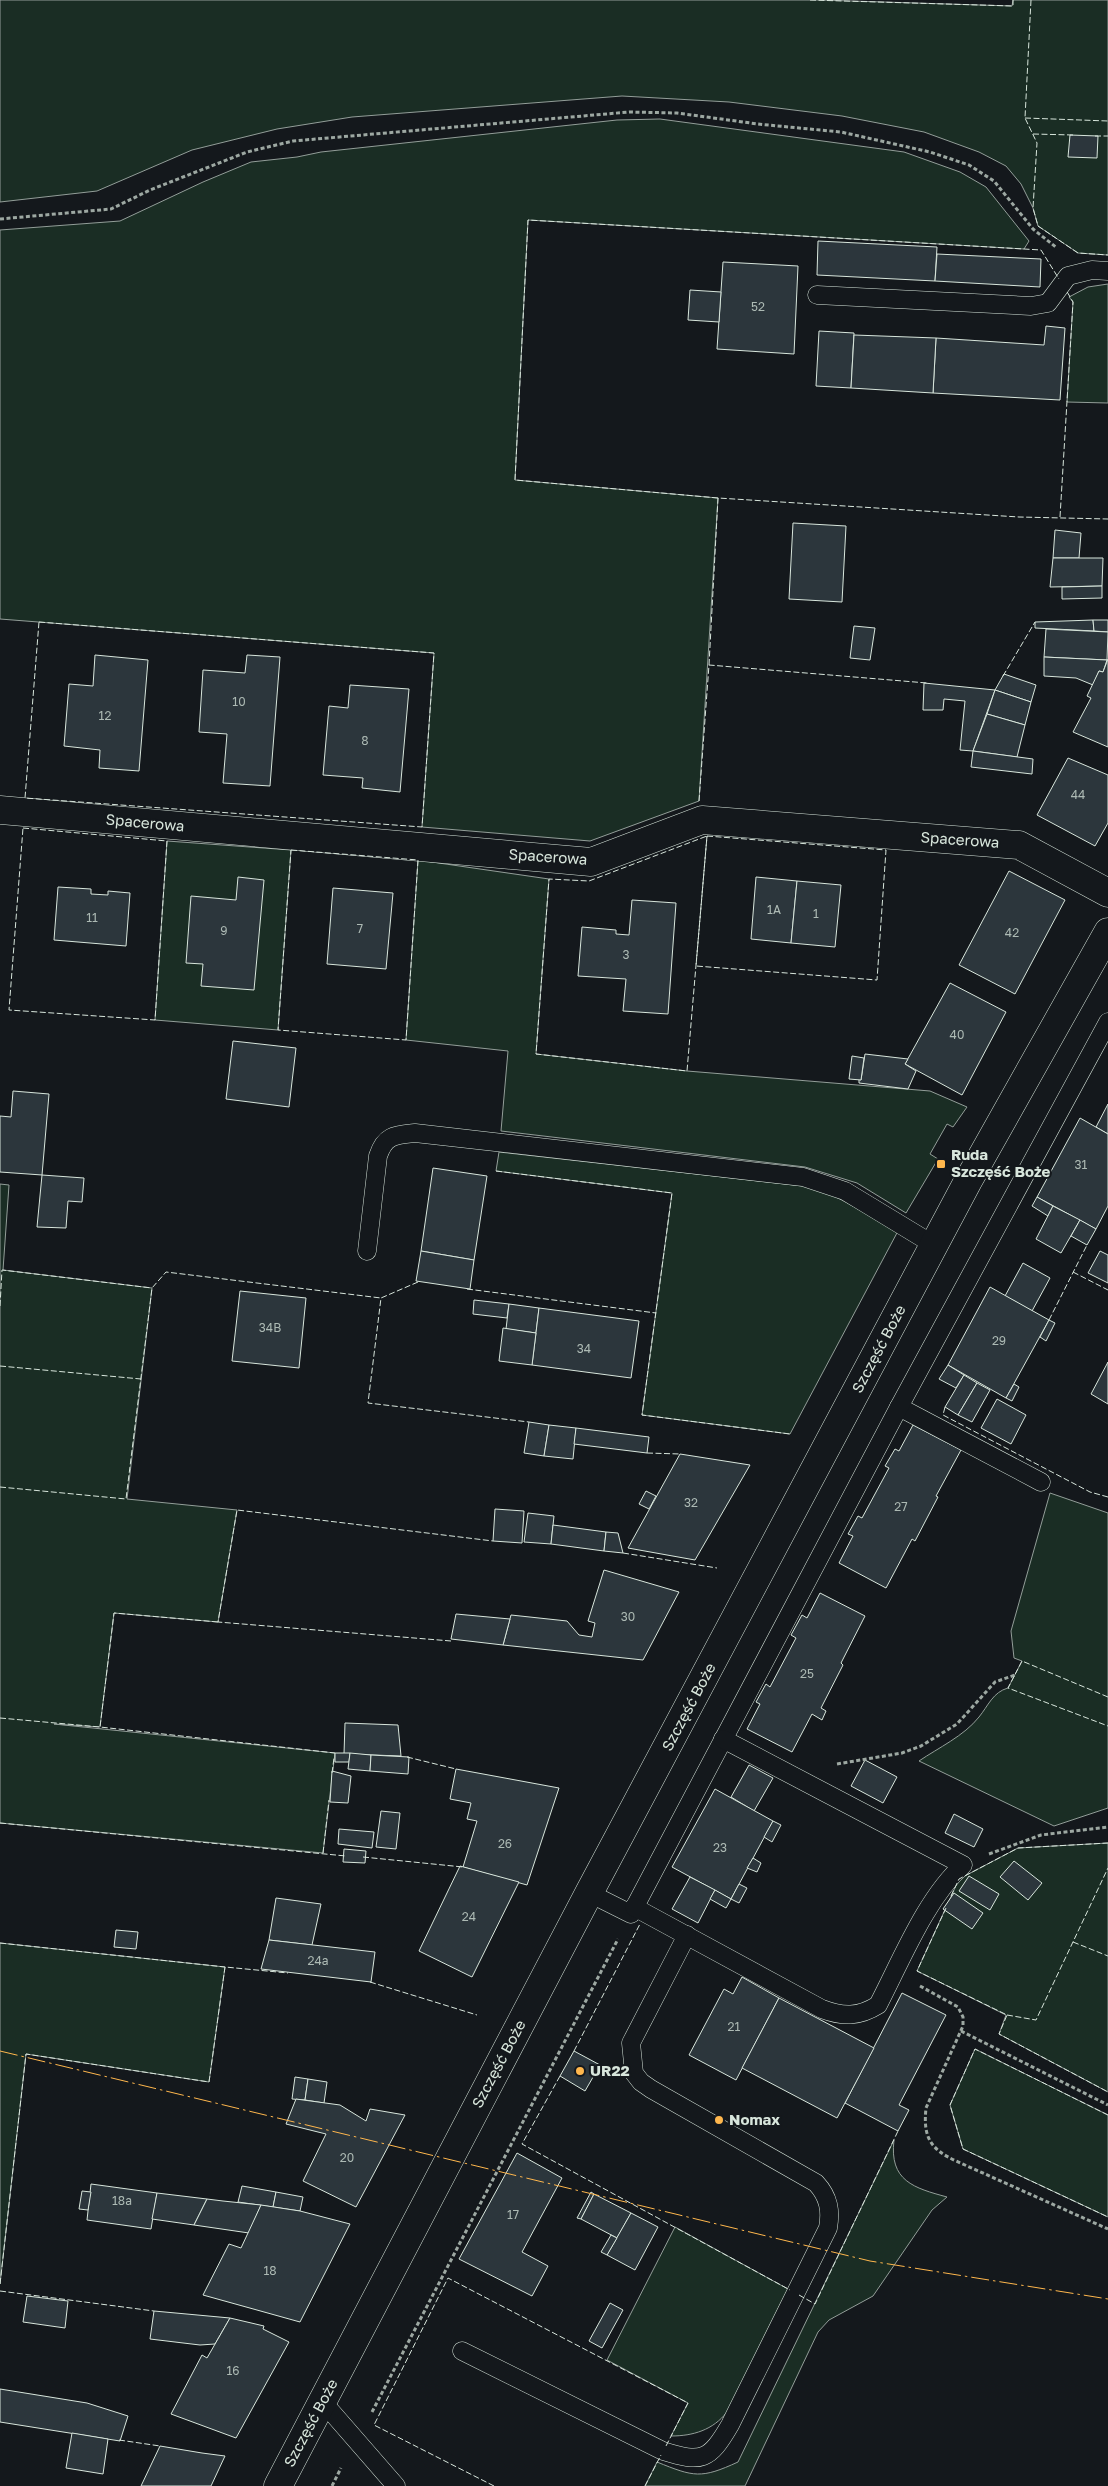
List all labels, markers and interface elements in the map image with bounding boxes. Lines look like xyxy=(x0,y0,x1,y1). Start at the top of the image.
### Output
house number: 52 xyxy=(751,299,765,314)
house number: 10 xyxy=(232,694,246,709)
house number: 12 xyxy=(99,708,111,723)
house number: 8 xyxy=(361,733,369,748)
house number: 44 xyxy=(1071,787,1085,802)
street label: Spacerowa xyxy=(105,810,185,834)
street label: Spacerowa xyxy=(920,827,1000,851)
street label: Spacerowa xyxy=(508,844,588,868)
house number: 1A xyxy=(767,902,781,917)
house number: 1 xyxy=(813,906,819,921)
house number: 11 xyxy=(86,910,98,925)
house number: 7 xyxy=(357,921,363,936)
house number: 9 xyxy=(220,923,228,938)
house number: 42 xyxy=(1005,925,1019,940)
house number: 3 xyxy=(622,947,630,962)
house number: 40 xyxy=(950,1027,964,1042)
place label: Ruda Szczęść Boże xyxy=(951,1145,1051,1180)
house number: 31 xyxy=(1075,1157,1088,1172)
marker: Ruda Szczęść Boże xyxy=(935,1158,947,1170)
street label: Szczęść Boże xyxy=(847,1301,909,1396)
house number: 34B xyxy=(259,1320,281,1335)
house number: 29 xyxy=(992,1333,1006,1348)
house number: 34 xyxy=(577,1341,591,1356)
house number: 32 xyxy=(684,1495,698,1510)
house number: 27 xyxy=(894,1499,908,1514)
house number: 30 xyxy=(621,1609,635,1624)
street label: Szczęść Boże xyxy=(657,1659,719,1754)
house number: 25 xyxy=(800,1666,814,1681)
house number: 26 xyxy=(498,1836,512,1851)
house number: 23 xyxy=(713,1840,727,1855)
house number: 24 xyxy=(462,1909,476,1924)
house number: 24a xyxy=(307,1953,329,1968)
street label: Szczęść Boże xyxy=(467,2016,529,2111)
house number: 21 xyxy=(728,2019,741,2034)
place label: UR22 xyxy=(590,2061,630,2079)
marker: UR22 xyxy=(574,2065,586,2077)
place label: Nomax xyxy=(729,2110,780,2128)
marker: Nomax xyxy=(713,2114,725,2126)
house number: 20 xyxy=(340,2150,354,2165)
house number: 18a xyxy=(112,2193,132,2208)
house number: 17 xyxy=(507,2207,519,2222)
house number: 18 xyxy=(263,2263,277,2278)
house number: 16 xyxy=(226,2363,240,2378)
street label: Szczęść Boże xyxy=(279,2375,341,2470)

